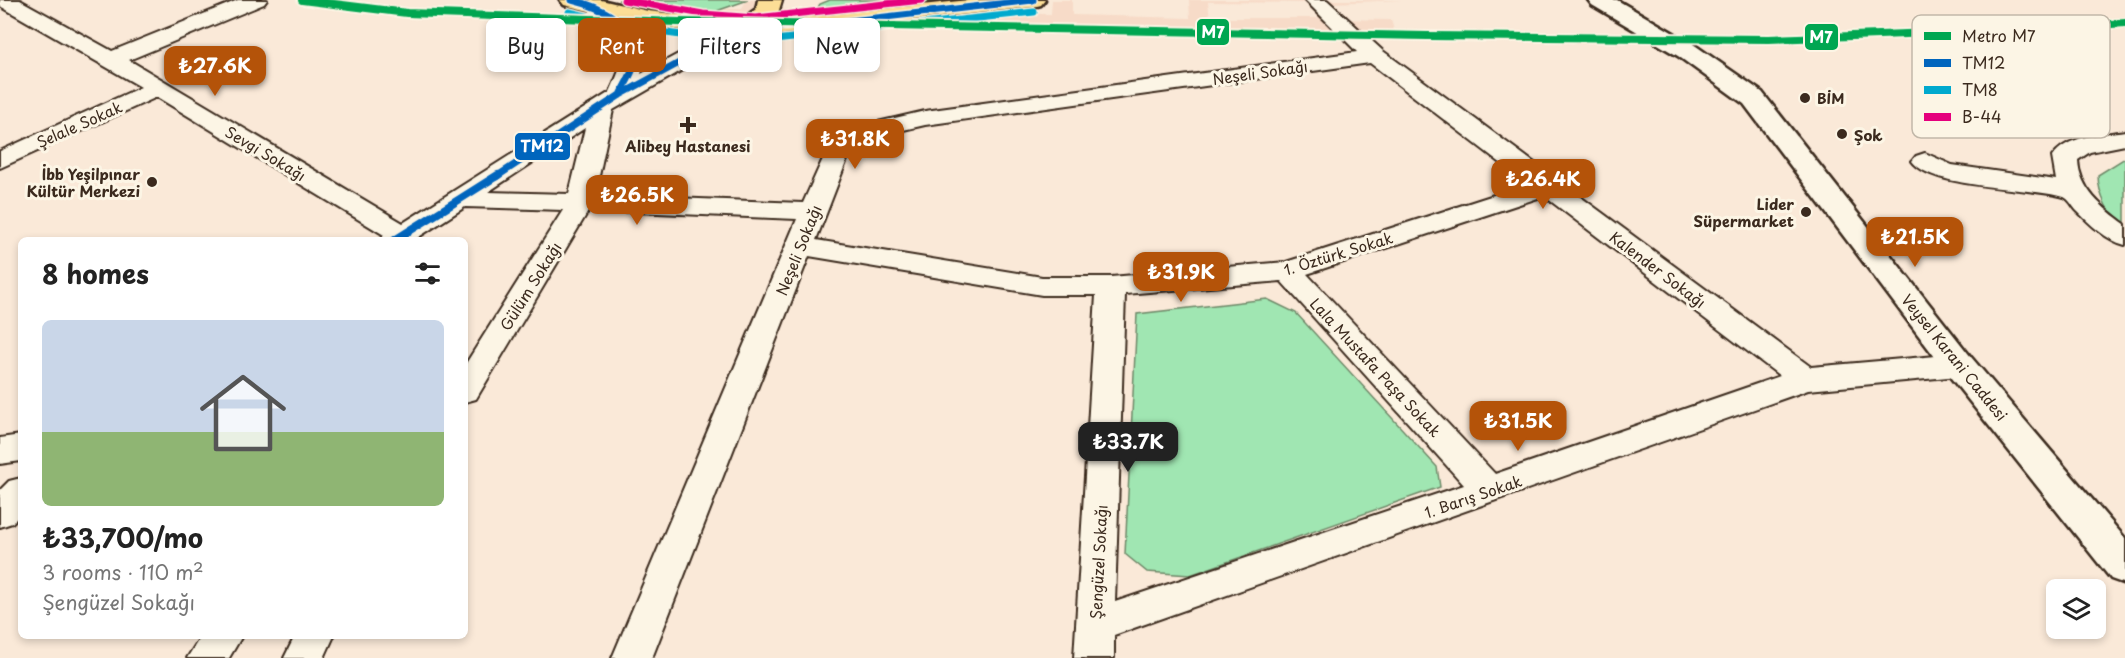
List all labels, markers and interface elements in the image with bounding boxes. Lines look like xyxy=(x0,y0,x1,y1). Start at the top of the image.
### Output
legend xyxy=(1912,15,2110,138)
chip: Buy xyxy=(486,18,566,72)
chip: Rent xyxy=(578,18,666,72)
chip: Filters xyxy=(678,18,782,72)
chip: New xyxy=(794,18,880,72)
line badge: M7 xyxy=(1196,18,1230,46)
text: M7 xyxy=(1201,19,1225,43)
line badge: M7 xyxy=(1804,23,1839,51)
text: Metro M7 xyxy=(1962,23,2036,47)
text: M7 xyxy=(1809,24,1833,48)
pin: ₺27.6K xyxy=(166,46,264,97)
text: ₺27.6K xyxy=(178,50,252,80)
text: TM12 xyxy=(1962,50,2005,74)
street label: Neşeli Sokağı xyxy=(1211,54,1309,90)
text: TM8 xyxy=(1962,77,1998,101)
place label: BİM xyxy=(1817,88,1844,109)
marker: BİM xyxy=(1798,91,1812,105)
street label: Şelale Sokak xyxy=(32,95,126,153)
text: B-44 xyxy=(1962,104,2002,128)
marker: Alibey Hastanesi xyxy=(679,116,697,134)
pin: ₺31.8K xyxy=(806,119,904,170)
street label: Sevgi Sokağı xyxy=(221,120,311,186)
text: ₺31.8K xyxy=(820,123,890,153)
place label: Şok xyxy=(1854,123,1883,146)
marker: Şok xyxy=(1835,127,1849,141)
line badge: TM12 xyxy=(514,132,571,161)
text: TM12 xyxy=(520,133,564,157)
place label: Alibey Hastanesi xyxy=(624,134,751,157)
pin: ₺26.4K xyxy=(1494,159,1592,210)
place label: İbb Yeşilpınar Kültür Merkezi xyxy=(26,162,140,202)
text: ₺26.4K xyxy=(1505,163,1581,193)
marker: İbb Yeşilpınar Kültür Merkezi xyxy=(145,175,159,189)
pin: ₺26.5K xyxy=(588,175,686,226)
text: ₺26.5K xyxy=(600,179,674,209)
place label: Lider Süpermarket xyxy=(1694,192,1794,232)
street label: Neşeli Sokağı xyxy=(769,201,827,299)
marker: Lider Süpermarket xyxy=(1799,205,1813,219)
pin: ₺21.5K xyxy=(1866,217,1964,268)
text: ₺21.5K xyxy=(1880,221,1950,251)
street label: 1. Öztürk Sokak xyxy=(1281,225,1396,281)
street label: Kalender Sokağı xyxy=(1605,225,1711,313)
street label: Gülüm Sokağı xyxy=(494,237,566,335)
pin: ₺31.9K xyxy=(1132,252,1230,303)
text: 8 homes xyxy=(42,254,149,293)
text: ₺31.9K xyxy=(1147,256,1215,286)
icon: filters xyxy=(411,257,444,290)
street label: Veysel Karani Caddesi xyxy=(1897,289,2013,425)
street label: Lala Mustafa Paşa Sokak xyxy=(1305,292,1447,442)
icon: home xyxy=(189,359,297,467)
pin: ₺31.5K xyxy=(1469,401,1567,452)
text: ₺31.5K xyxy=(1484,405,1552,435)
pin: ₺33.7K xyxy=(1079,422,1177,473)
text: ₺33.7K xyxy=(1092,426,1164,456)
street label: 1. Barış Sokak xyxy=(1421,468,1525,523)
street label: Şengüzel Sokağı xyxy=(1084,504,1112,620)
text: ₺33,700/mo xyxy=(42,518,203,557)
text: 3 rooms · 110 m² xyxy=(42,557,204,587)
map controls xyxy=(2046,579,2106,639)
button: layers xyxy=(2046,579,2106,639)
text: Şengüzel Sokağı xyxy=(42,587,195,617)

